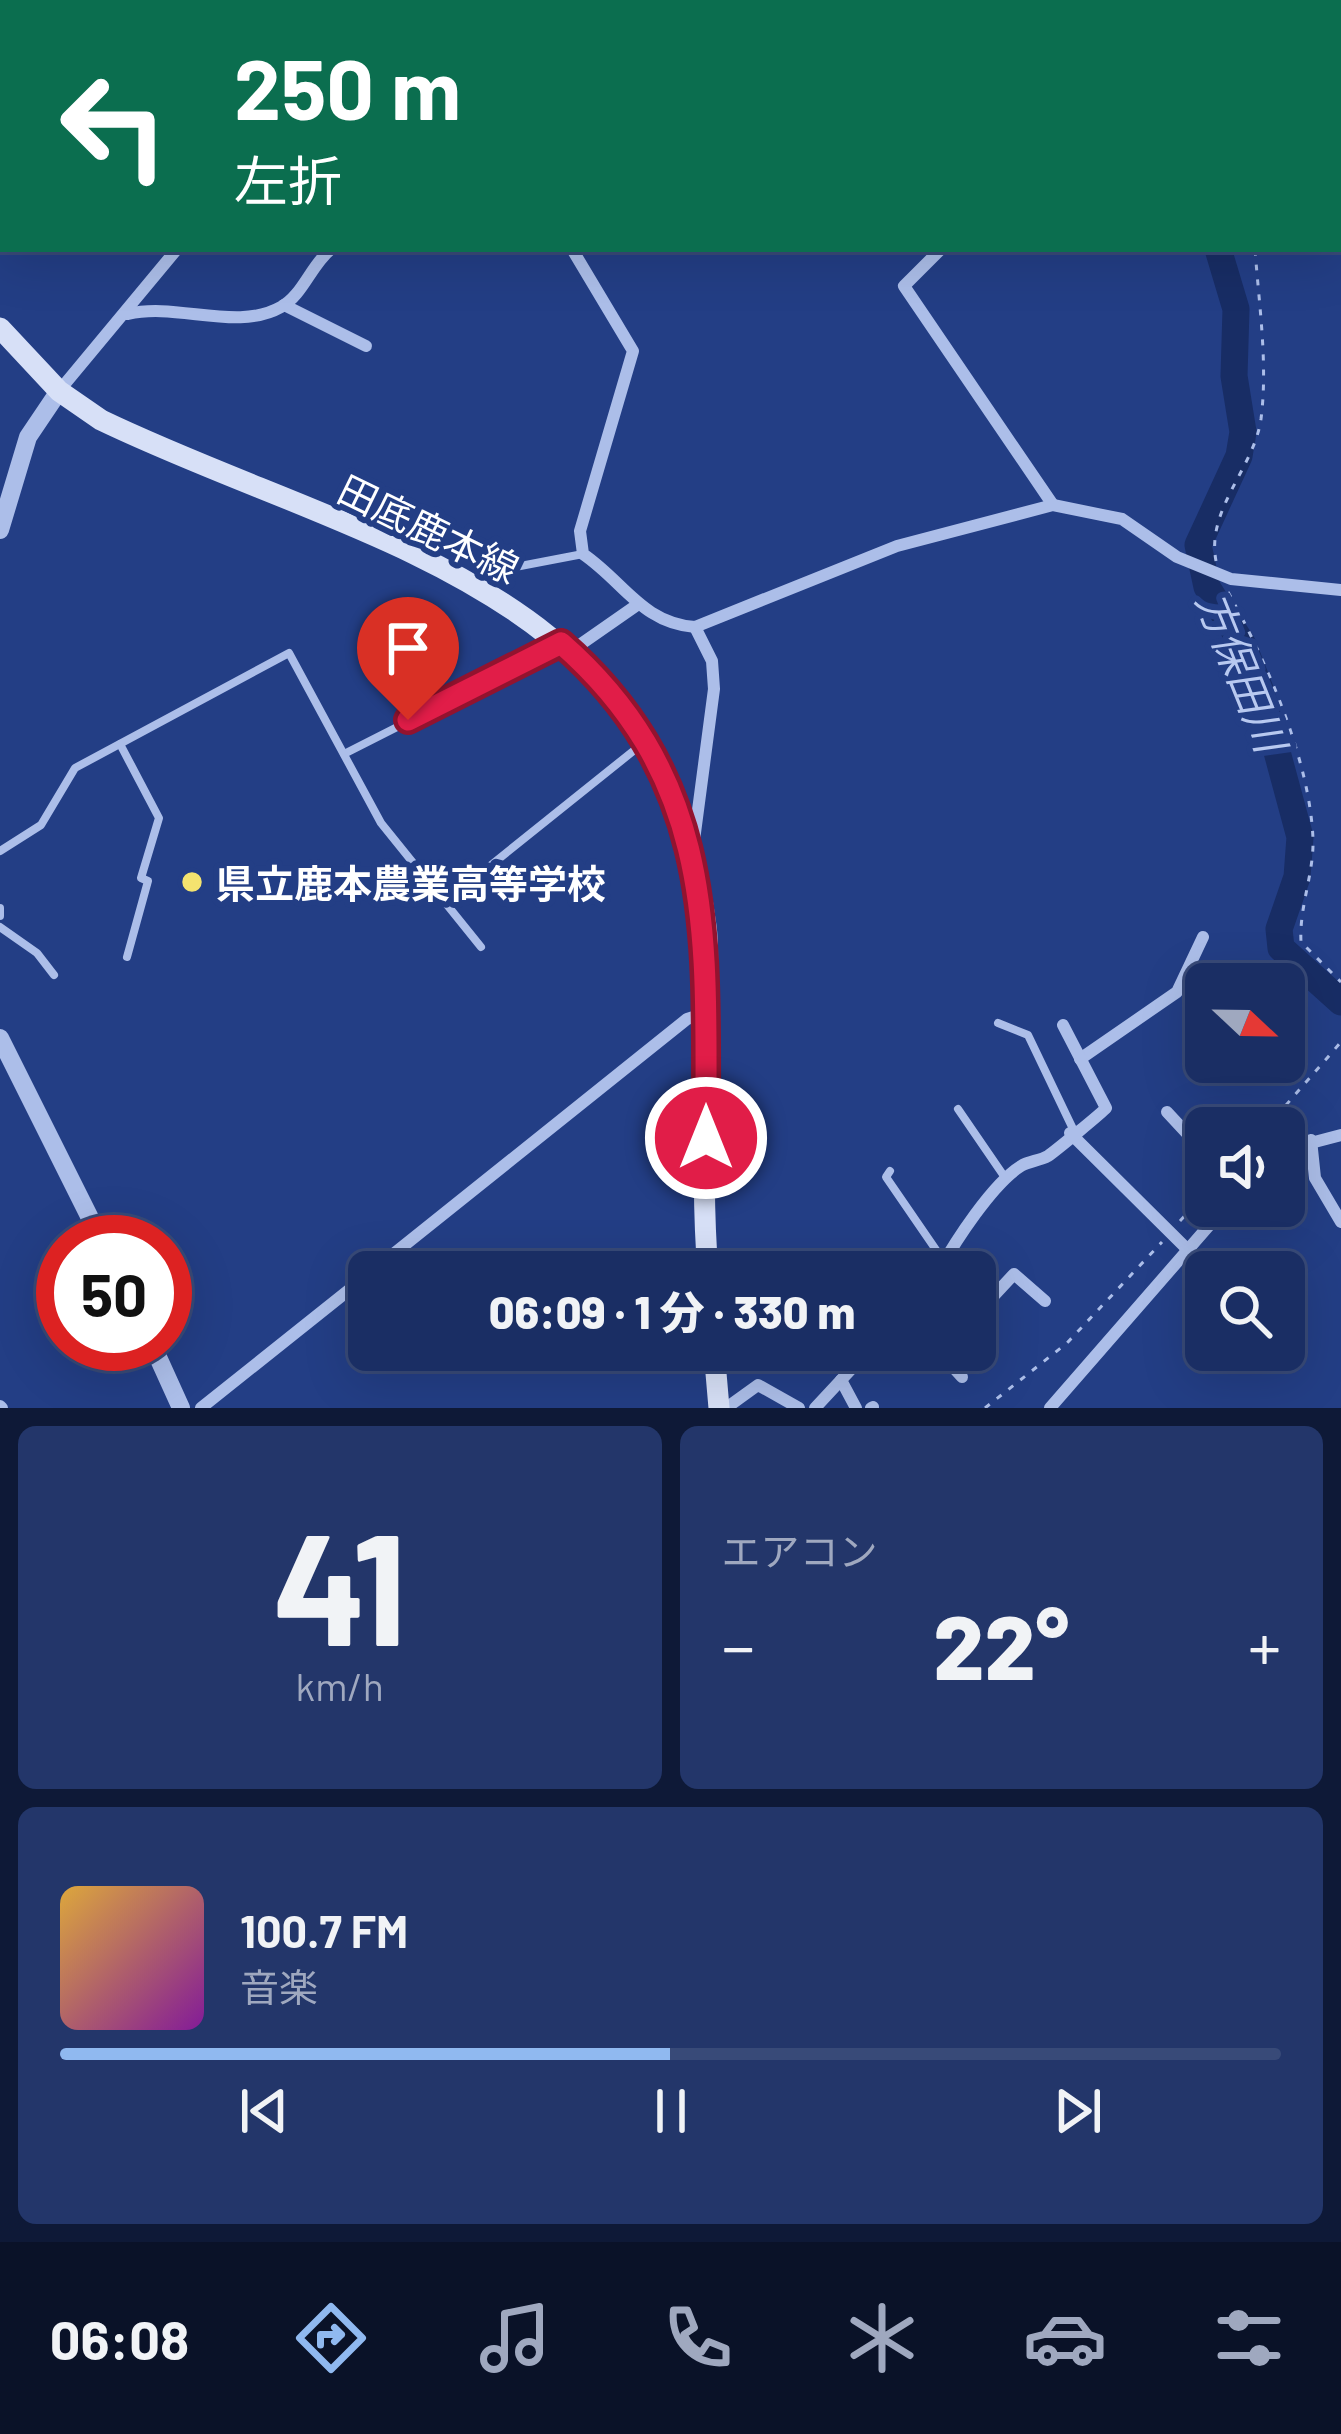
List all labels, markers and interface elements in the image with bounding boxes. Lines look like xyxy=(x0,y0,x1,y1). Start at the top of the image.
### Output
text: 250 m xyxy=(234,36,461,137)
icon: left xyxy=(36,48,192,204)
text: 左折 xyxy=(234,147,342,212)
street label: 田底鹿本線 xyxy=(331,464,527,592)
water label: 方保田川 xyxy=(1188,584,1299,762)
pin xyxy=(357,597,459,720)
icon: arrive xyxy=(375,615,441,681)
place label: 県立鹿本農業高等学校 xyxy=(216,859,606,906)
marker: 県立鹿本農業高等学校 xyxy=(179,869,205,895)
north arrow xyxy=(1185,963,1305,1083)
map controls xyxy=(1185,963,1305,1371)
position arrow xyxy=(643,1075,769,1201)
button: sound xyxy=(1185,1107,1305,1227)
speed limit sign: 50 xyxy=(36,1215,192,1371)
button: search xyxy=(1185,1251,1305,1371)
text: 06:09 · 1 分 · 330 m xyxy=(489,1284,855,1338)
text: 41 xyxy=(272,1490,407,1677)
text: エアコン xyxy=(722,1527,878,1574)
text: 22° xyxy=(933,1590,1069,1698)
text: − xyxy=(722,1605,755,1684)
text: + xyxy=(1248,1605,1281,1684)
text: km/h xyxy=(296,1662,384,1709)
text: 100.7 FM xyxy=(240,1903,408,1957)
text: 音楽 xyxy=(240,1963,318,2010)
icon: previous xyxy=(231,2078,297,2144)
icon: pause xyxy=(638,2078,704,2144)
icon: next xyxy=(1045,2078,1111,2144)
icon: directions xyxy=(289,2296,373,2380)
icon: music xyxy=(473,2296,557,2380)
icon: phone xyxy=(656,2296,740,2380)
icon: climate xyxy=(840,2296,924,2380)
icon: car xyxy=(1023,2296,1107,2380)
icon: filters xyxy=(1207,2296,1291,2380)
text: 06:08 xyxy=(50,2306,189,2371)

